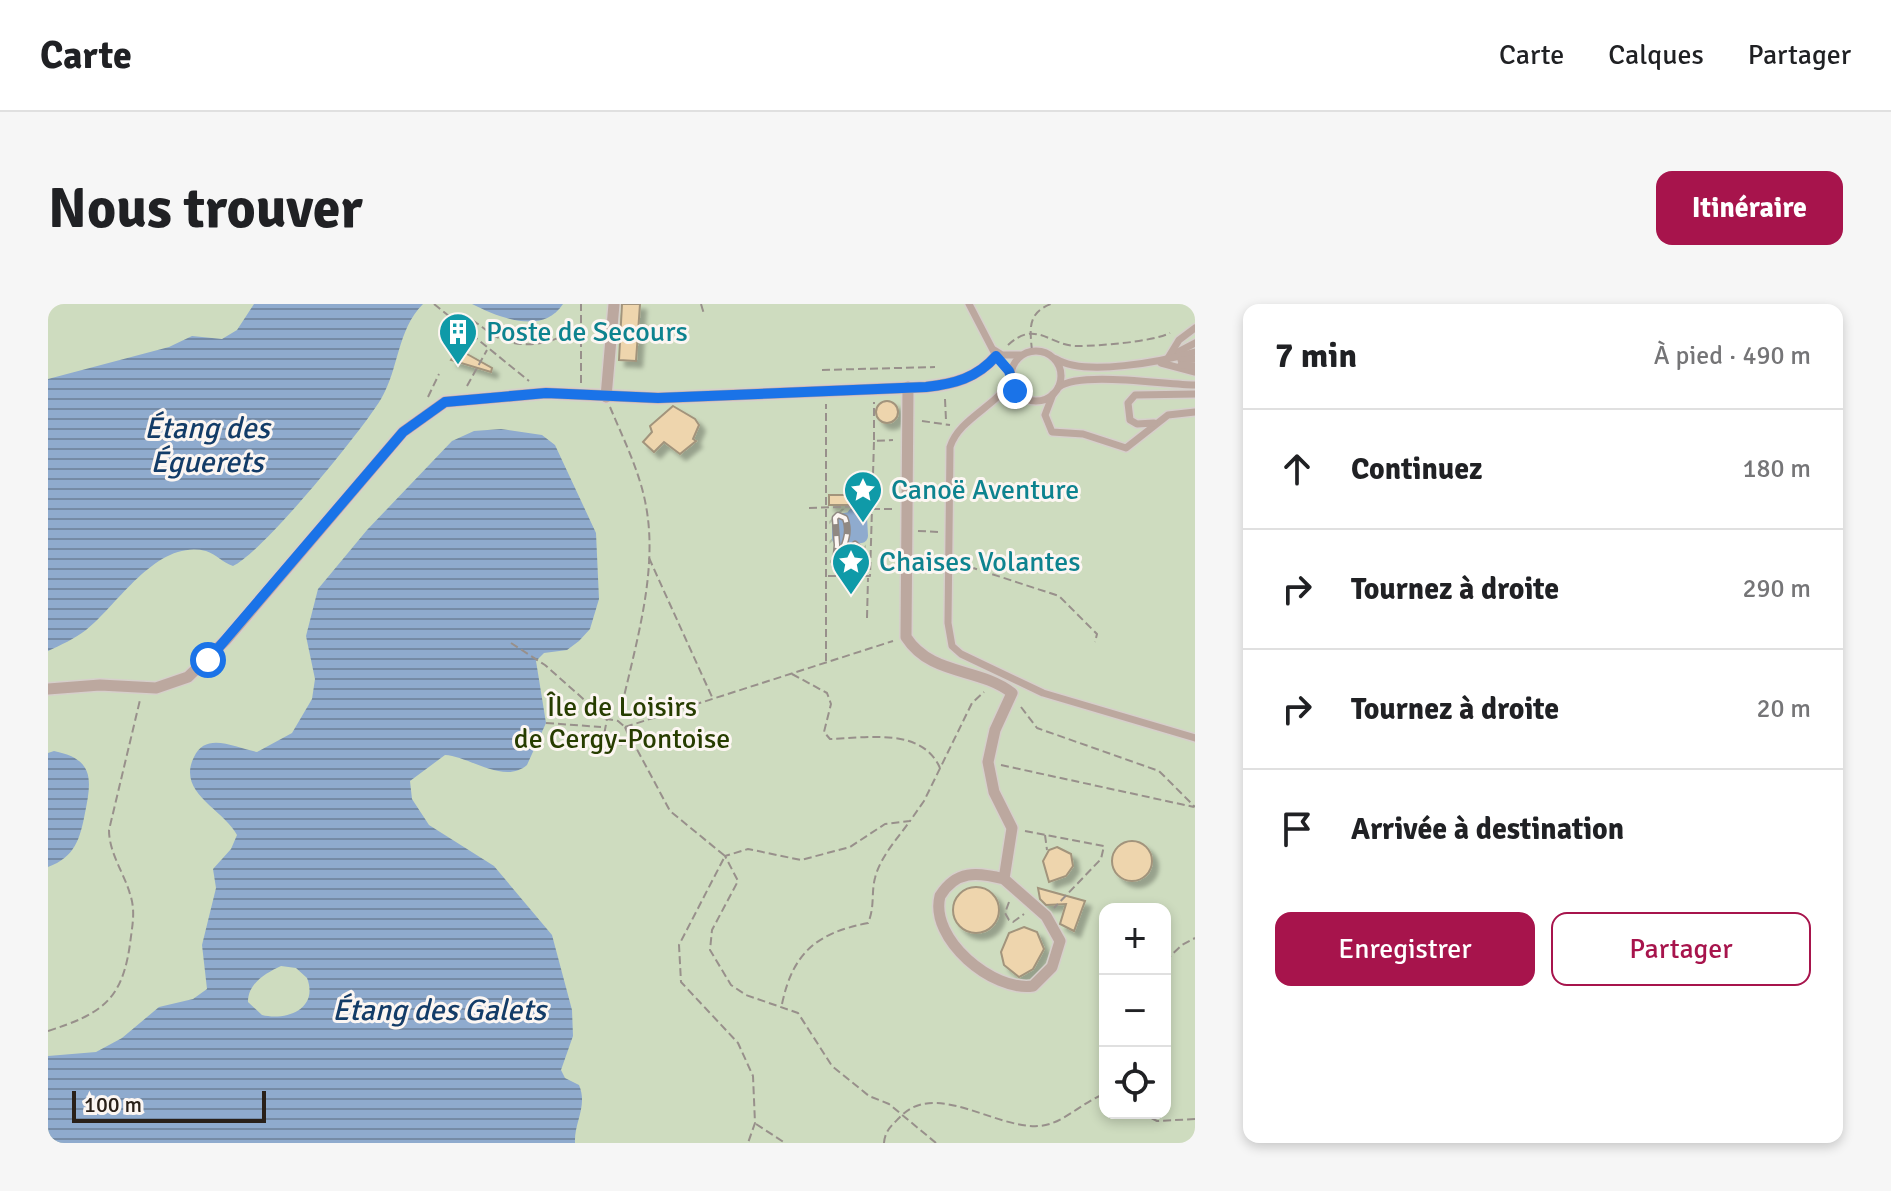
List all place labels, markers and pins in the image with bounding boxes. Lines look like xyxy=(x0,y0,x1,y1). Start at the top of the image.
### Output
building icon: Poste de Secours xyxy=(437,311,479,366)
place label: Poste de Secours xyxy=(486,315,688,349)
place icon: Canoë Aventure xyxy=(842,469,884,524)
place label: Canoë Aventure xyxy=(891,473,1079,507)
place icon: Chaises Volantes xyxy=(830,541,872,596)
place label: Chaises Volantes xyxy=(879,545,1080,579)

